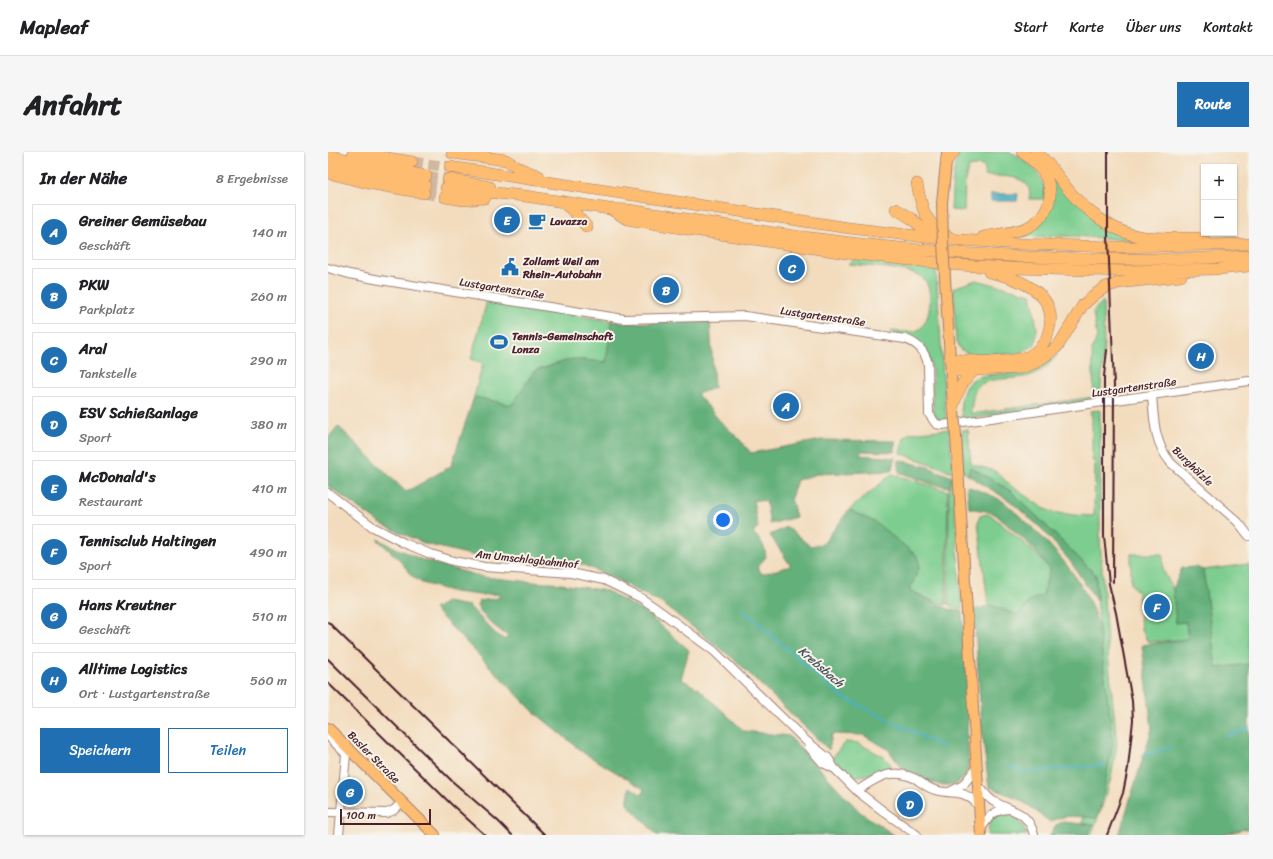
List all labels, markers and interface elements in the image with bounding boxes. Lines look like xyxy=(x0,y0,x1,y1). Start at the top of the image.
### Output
text: Mapleaf xyxy=(20,11,88,44)
text: Start xyxy=(1014,15,1047,40)
text: Karte xyxy=(1069,15,1104,40)
text: Über uns xyxy=(1126,15,1181,40)
text: Kontakt xyxy=(1203,15,1253,40)
text: Anfahrt xyxy=(24,80,122,129)
button: Route xyxy=(1177,82,1249,127)
text: In der Nähe xyxy=(40,163,127,193)
map controls xyxy=(1201,164,1237,236)
button: + xyxy=(1201,164,1237,200)
text: 8 Ergebnisse xyxy=(216,167,288,190)
button: − xyxy=(1201,200,1237,236)
pin: E xyxy=(494,205,520,235)
text: Greiner Gemüsebau xyxy=(79,208,207,234)
cafe icon: Lavazza xyxy=(527,211,547,231)
place label: Lavazza xyxy=(550,212,588,231)
text: A xyxy=(50,221,58,244)
text: 140 m xyxy=(252,221,287,244)
text: Geschäft xyxy=(79,234,131,257)
place label: Zollamt Weil am Rhein-Autobahn xyxy=(522,252,602,284)
pin: C xyxy=(779,253,805,283)
public building icon: Zollamt Weil am Rhein-Autobahn xyxy=(500,257,520,277)
text: PKW xyxy=(79,272,109,298)
street label: Lustgartenstraße xyxy=(458,272,546,305)
pin: B xyxy=(653,275,679,305)
text: B xyxy=(50,285,58,308)
text: 260 m xyxy=(251,285,287,308)
text: Parkplatz xyxy=(79,298,135,321)
street label: Lustgartenstraße xyxy=(779,301,867,332)
place label: Tennis-Gemeinschaft Lonza xyxy=(512,327,614,359)
sports icon: Tennis-Gemeinschaft Lonza xyxy=(489,332,509,352)
text: Aral xyxy=(79,336,107,362)
pin: H xyxy=(1188,341,1214,371)
text: C xyxy=(50,349,58,372)
text: 290 m xyxy=(250,349,287,372)
text: Tankstelle xyxy=(79,362,137,385)
street label: Lustgartenstraße xyxy=(1090,372,1178,403)
pin: A xyxy=(773,391,799,421)
text: ESV Schießanlage xyxy=(79,400,198,426)
text: D xyxy=(50,413,58,436)
text: 380 m xyxy=(250,413,287,436)
text: Sport xyxy=(79,426,111,449)
street label: Burghölzle xyxy=(1168,442,1218,491)
text: McDonald's xyxy=(79,464,156,490)
text: E xyxy=(50,477,58,500)
text: 410 m xyxy=(252,477,287,500)
text: Restaurant xyxy=(79,490,143,513)
your location xyxy=(713,510,733,530)
text: Tennisclub Haltingen xyxy=(79,528,216,554)
text: F xyxy=(50,541,58,564)
text: 490 m xyxy=(249,541,287,564)
street label: Am Umschlagbahnhof xyxy=(474,545,580,574)
text: Sport xyxy=(79,554,111,577)
text: Hans Kreutner xyxy=(79,592,176,618)
pin: F xyxy=(1144,592,1170,622)
text: G xyxy=(50,605,58,628)
text: 510 m xyxy=(252,605,287,628)
text: Geschäft xyxy=(79,618,131,641)
water label: Krebsbach xyxy=(793,641,850,694)
text: Alltime Logistics xyxy=(79,656,187,682)
text: H xyxy=(49,669,59,692)
text: 560 m xyxy=(250,669,287,692)
text: Ort · Lustgartenstraße xyxy=(79,682,210,705)
street label: Basler Straße xyxy=(343,726,405,789)
button: Speichern xyxy=(40,728,160,773)
button: Teilen xyxy=(168,728,288,773)
pin: G xyxy=(337,777,363,807)
pin: D xyxy=(897,789,923,819)
text: 100 m xyxy=(346,806,376,825)
scale bar xyxy=(340,807,431,826)

